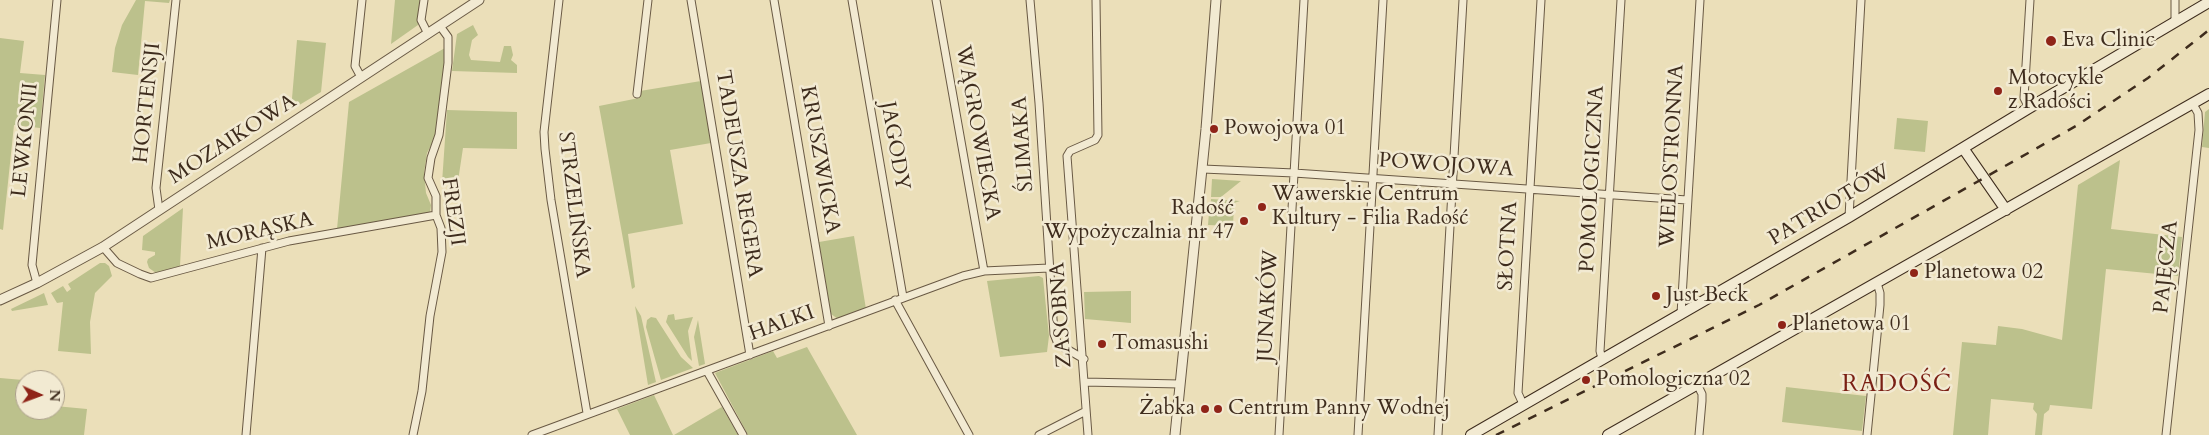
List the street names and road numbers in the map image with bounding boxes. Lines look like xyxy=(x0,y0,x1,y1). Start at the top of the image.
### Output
street label: HORTENSJI xyxy=(129,41,167,165)
street label: WĄGROWIECKA xyxy=(949,43,1005,223)
street label: WIELOSTRONNA xyxy=(1656,64,1690,248)
street label: TADEUSZA REGERA xyxy=(709,68,767,280)
street label: LEWKONII xyxy=(7,82,45,198)
street label: KRUSZWICKA xyxy=(794,84,844,236)
street label: POMOLOGICZNA xyxy=(1576,85,1610,273)
street label: MOZAIKOWA xyxy=(165,89,301,191)
street label: ŚLIMAKA xyxy=(1008,95,1040,193)
street label: JAGODY xyxy=(874,100,914,192)
street label: STRZELIŃSKA xyxy=(552,130,594,280)
street label: POWOJOWA xyxy=(1378,149,1514,183)
street label: PATRIOTÓW xyxy=(1765,160,1895,252)
street label: FREZJI xyxy=(435,176,469,248)
street label: SŁOTNA xyxy=(1494,201,1524,291)
street label: MORĄSKA xyxy=(204,208,316,256)
street label: PAJĘCZA xyxy=(2150,219,2184,315)
street label: JUNAKÓW xyxy=(1253,249,1285,363)
street label: ZASOBNA xyxy=(1046,261,1078,369)
street label: HALKI xyxy=(746,301,818,347)

